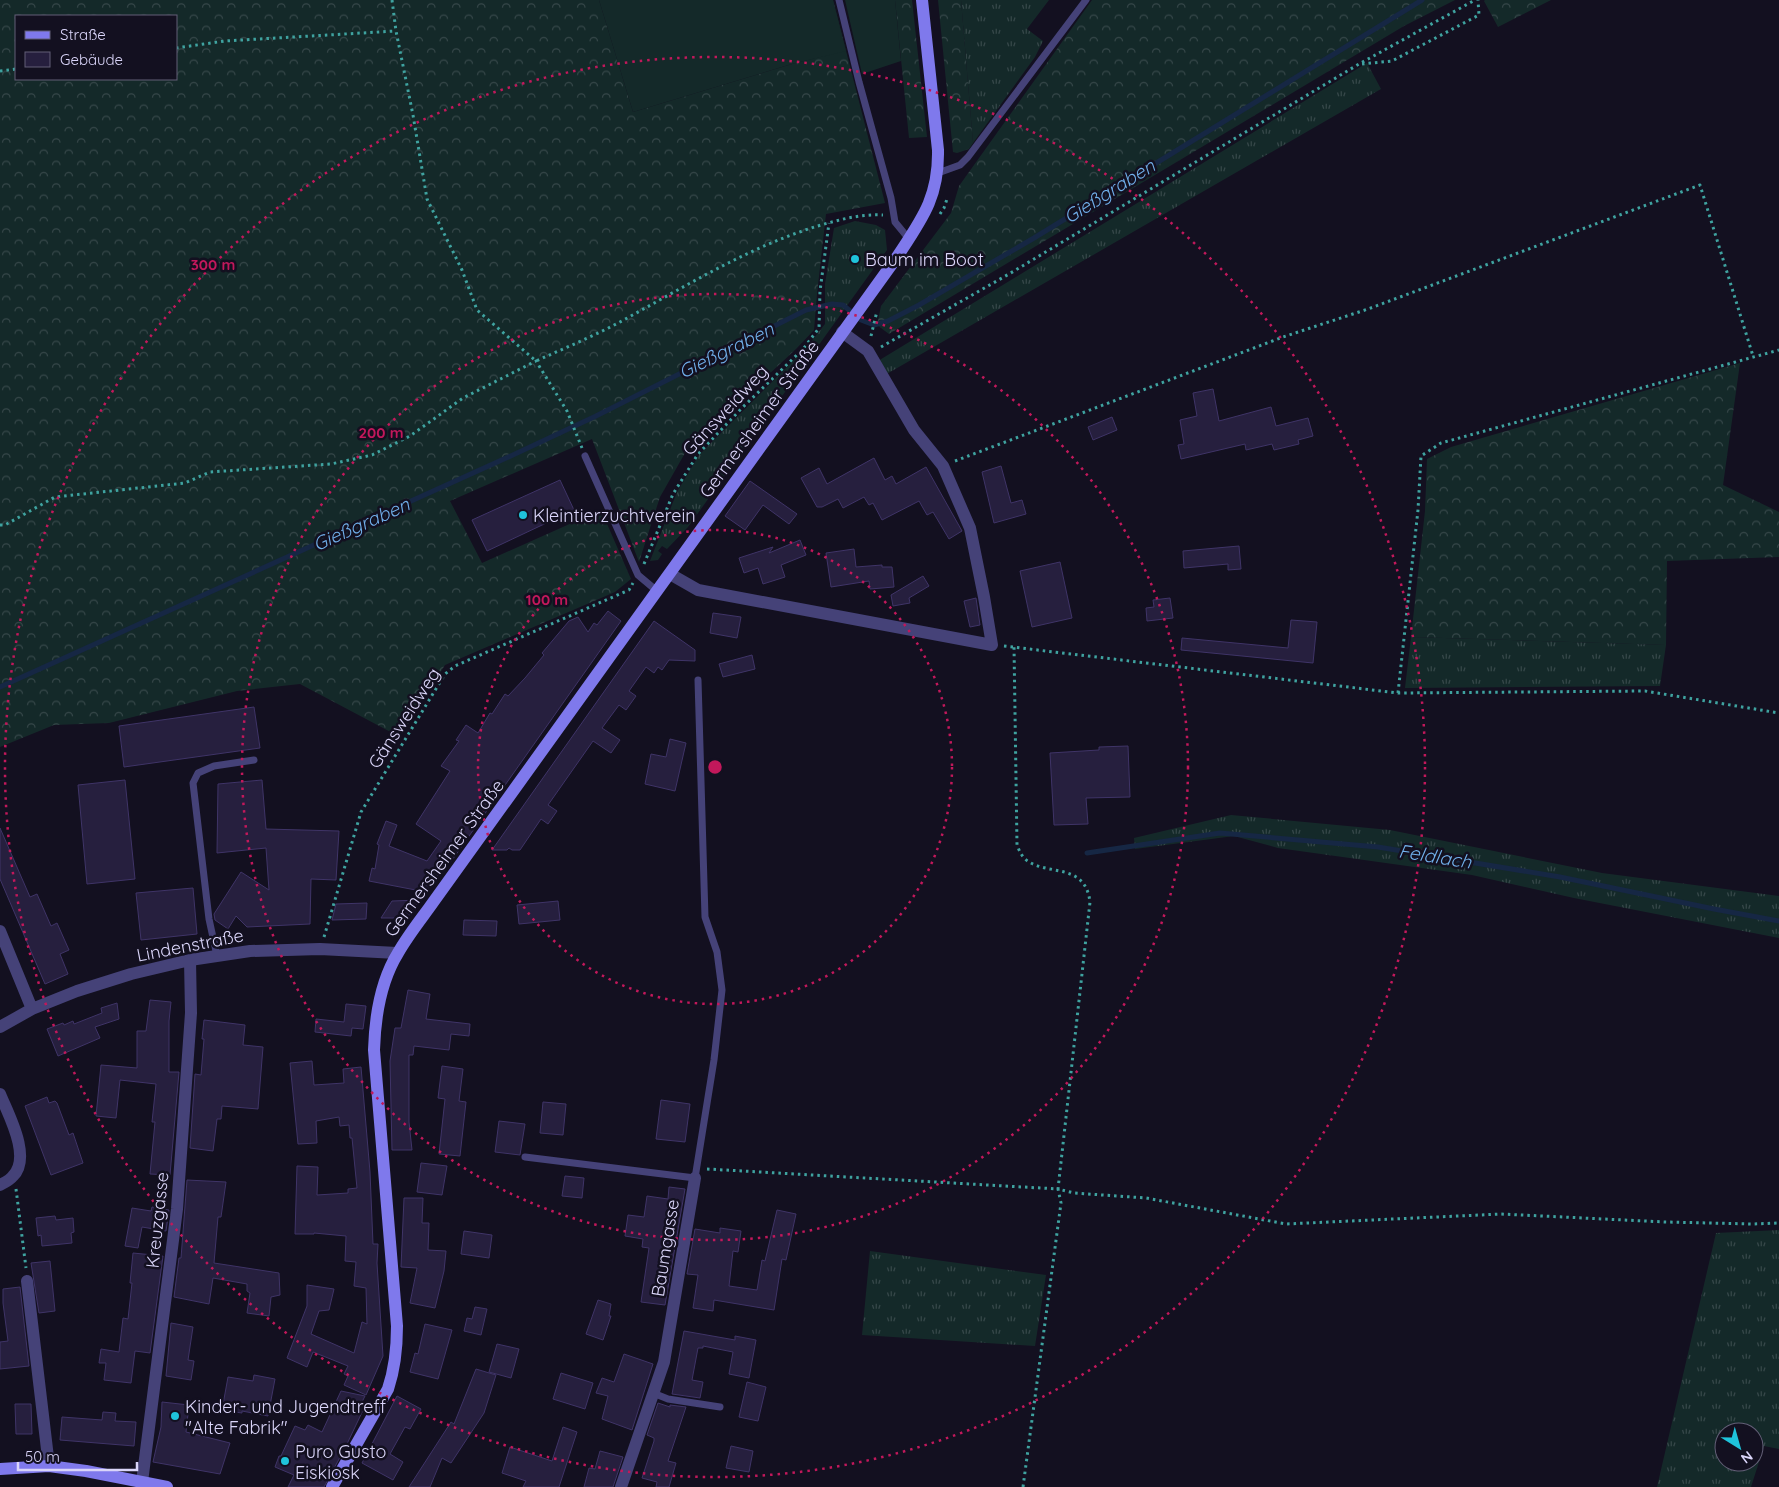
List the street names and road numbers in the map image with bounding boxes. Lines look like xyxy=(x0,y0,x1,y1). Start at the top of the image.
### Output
street label: Germersheimer Straße xyxy=(694,336,824,502)
street label: Gänsweidweg xyxy=(677,360,773,460)
street label: Gänsweidweg xyxy=(363,663,445,773)
street label: Germersheimer Straße xyxy=(379,775,509,941)
street label: Lindenstraße xyxy=(135,923,245,967)
street label: Kreuzgasse xyxy=(141,1171,173,1269)
street label: Baumgasse xyxy=(646,1198,684,1298)

